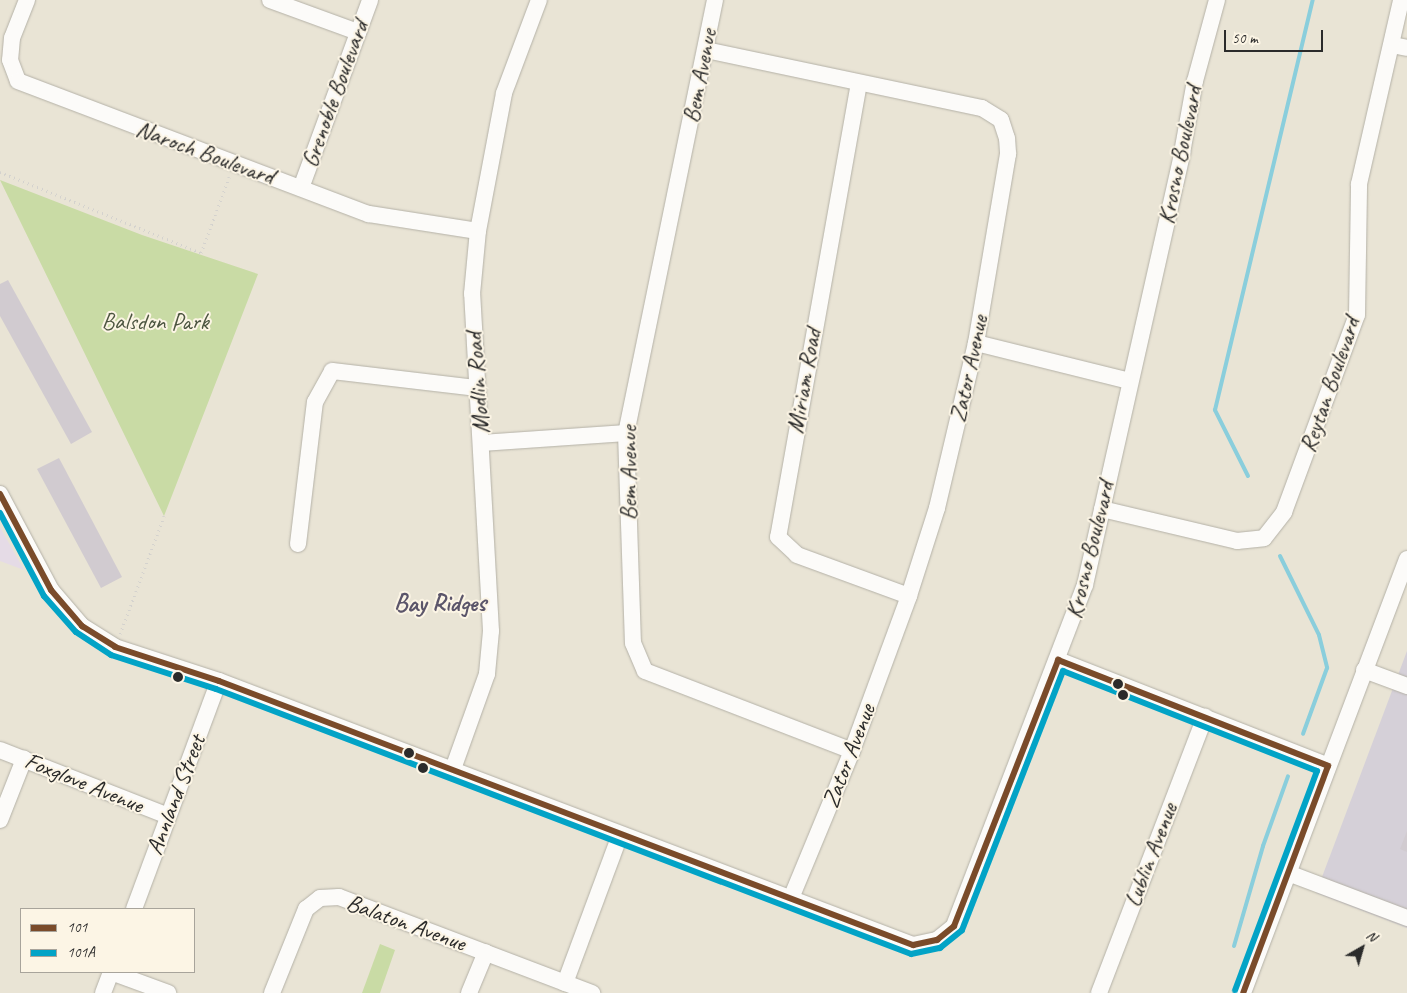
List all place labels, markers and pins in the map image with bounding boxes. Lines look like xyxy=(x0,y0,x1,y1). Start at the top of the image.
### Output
unlabelled marker xyxy=(173,672,183,682)
unlabelled marker xyxy=(1113,679,1123,689)
unlabelled marker xyxy=(1118,690,1128,700)
unlabelled marker xyxy=(404,748,414,758)
unlabelled marker xyxy=(418,763,428,773)

